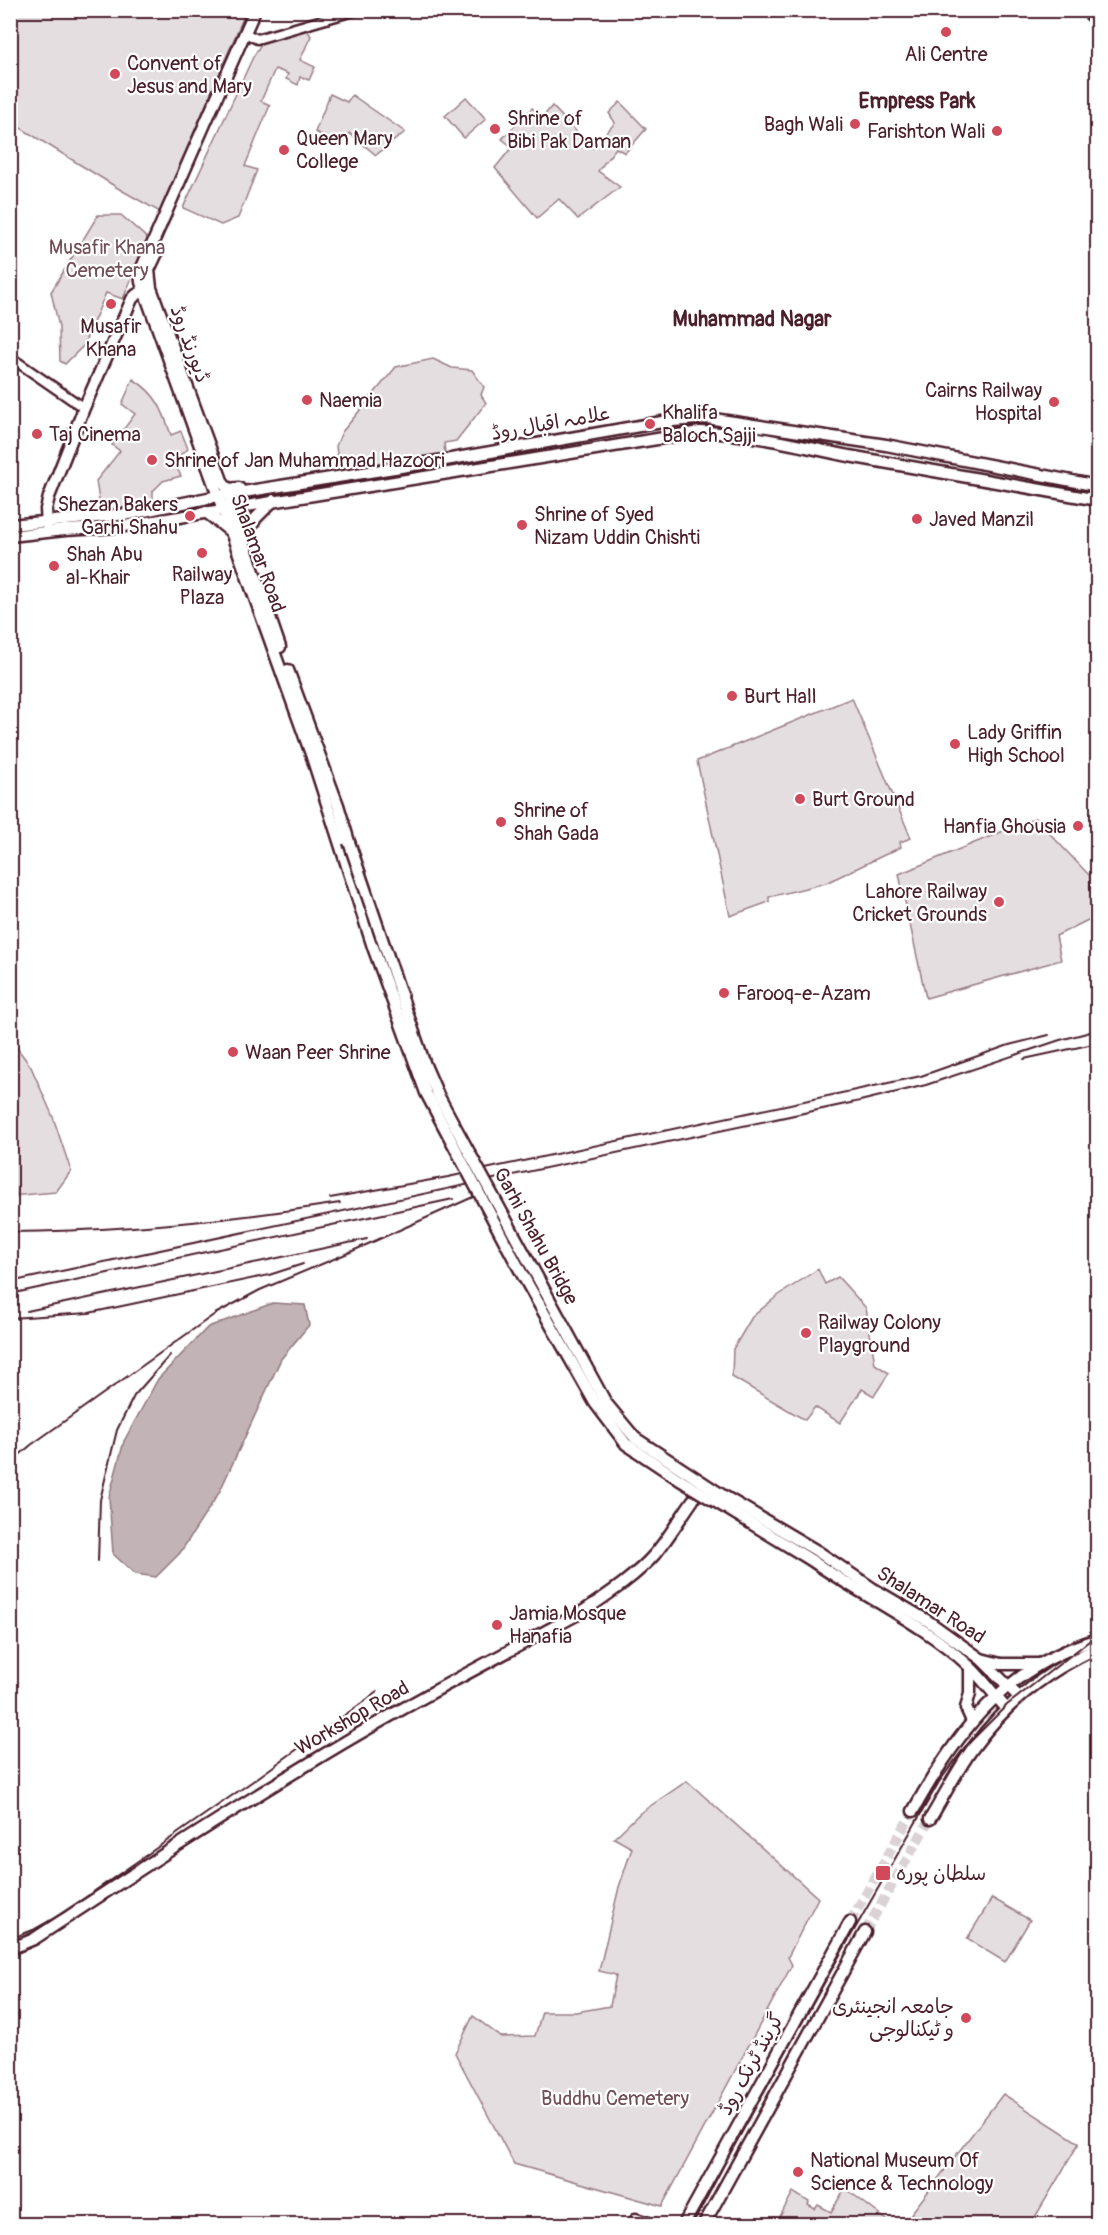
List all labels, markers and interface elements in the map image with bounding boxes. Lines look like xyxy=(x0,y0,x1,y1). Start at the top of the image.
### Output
marker: Ali Centre xyxy=(939,25,953,39)
place label: Ali Centre xyxy=(904,42,988,67)
place label: Convent of Jesus and Mary xyxy=(127,51,252,99)
marker: Convent of Jesus and Mary xyxy=(108,67,122,81)
district label: Empress Park xyxy=(858,88,976,115)
place label: Shrine of Bibi Pak Daman xyxy=(507,106,631,154)
place label: Bagh Wali xyxy=(764,112,843,137)
marker: Bagh Wali xyxy=(848,117,862,131)
place label: Farishton Wali xyxy=(867,119,985,144)
marker: Shrine of Bibi Pak Daman xyxy=(488,122,502,136)
marker: Farishton Wali xyxy=(990,124,1004,138)
place label: Queen Mary College xyxy=(296,126,393,174)
marker: Queen Mary College xyxy=(277,143,291,157)
park label: Musafir Khana Cemetery xyxy=(49,235,165,283)
marker: Musafir Khana xyxy=(104,297,118,311)
street label: ڈیورنڈ روڈ xyxy=(165,302,215,386)
district label: Muhammad Nagar xyxy=(673,306,832,333)
place label: Musafir Khana xyxy=(80,314,142,362)
place label: Cairns Railway Hospital xyxy=(925,378,1042,426)
place label: Naemia xyxy=(319,388,382,413)
marker: Naemia xyxy=(300,393,314,407)
marker: Cairns Railway Hospital xyxy=(1047,395,1061,409)
street label: علامہ اقبال روڈ xyxy=(489,400,613,446)
place label: Khalifa Baloch Sajji xyxy=(662,400,756,448)
marker: Khalifa Baloch Sajji xyxy=(643,417,657,431)
place label: Taj Cinema xyxy=(49,422,141,447)
marker: Taj Cinema xyxy=(30,427,44,441)
place label: Shrine of Jan Muhammad Hazoori xyxy=(164,448,445,473)
marker: Shrine of Jan Muhammad Hazoori xyxy=(145,453,159,467)
street label: Shalamar Road xyxy=(225,490,291,616)
place label: Shezan Bakers Garhi Shahu xyxy=(57,492,178,540)
place label: Shrine of Syed Nizam Uddin Chishti xyxy=(534,502,700,550)
place label: Javed Manzil xyxy=(929,507,1034,532)
marker: Shezan Bakers Garhi Shahu xyxy=(183,509,197,523)
marker: Javed Manzil xyxy=(910,512,924,526)
marker: Shrine of Syed Nizam Uddin Chishti xyxy=(515,518,529,532)
place label: Shah Abu al-Khair xyxy=(66,542,143,590)
marker: Railway Plaza xyxy=(195,546,209,560)
marker: Shah Abu al-Khair xyxy=(47,559,61,573)
place label: Railway Plaza xyxy=(172,562,233,610)
place label: Burt Hall xyxy=(744,684,816,709)
marker: Burt Hall xyxy=(725,689,739,703)
place label: Lady Griffin High School xyxy=(967,720,1065,768)
marker: Lady Griffin High School xyxy=(948,737,962,751)
place label: Burt Ground xyxy=(812,787,915,812)
marker: Burt Ground xyxy=(793,792,807,806)
place label: Shrine of Shah Gada xyxy=(513,798,599,846)
place label: Hanfia Ghousia xyxy=(943,814,1066,839)
marker: Shrine of Shah Gada xyxy=(494,815,508,829)
marker: Hanfia Ghousia xyxy=(1071,819,1085,833)
place label: Lahore Railway Cricket Grounds xyxy=(852,879,987,927)
marker: Lahore Railway Cricket Grounds xyxy=(992,895,1006,909)
place label: Farooq-e-Azam xyxy=(736,981,871,1006)
marker: Farooq-e-Azam xyxy=(717,986,731,1000)
place label: Waan Peer Shrine xyxy=(245,1040,391,1065)
marker: Waan Peer Shrine xyxy=(226,1045,240,1059)
street label: Garhi Shahu Bridge xyxy=(488,1163,584,1309)
place label: Railway Colony Playground xyxy=(818,1310,941,1358)
marker: Railway Colony Playground xyxy=(799,1326,813,1340)
street label: Shalamar Road xyxy=(872,1561,990,1649)
place label: Jamia Mosque Hanafia xyxy=(509,1601,626,1649)
marker: Jamia Mosque Hanafia xyxy=(490,1618,504,1632)
street label: Workshop Road xyxy=(290,1675,414,1761)
place label: سلطان پورہ xyxy=(896,1861,986,1886)
marker: سلطان پورہ xyxy=(874,1864,892,1882)
place label: جامعہ انجینئری و ٹیکنالوجی xyxy=(832,1994,954,2043)
street label: گرینڈ ٹرنک روڈ xyxy=(713,2009,789,2119)
marker: جامعہ انجینئری و ٹیکنالوجی xyxy=(959,2011,973,2025)
park label: Buddhu Cemetery xyxy=(541,2086,689,2111)
place label: National Museum Of Science & Technology xyxy=(810,2148,994,2196)
marker: National Museum Of Science & Technology xyxy=(791,2165,805,2179)

